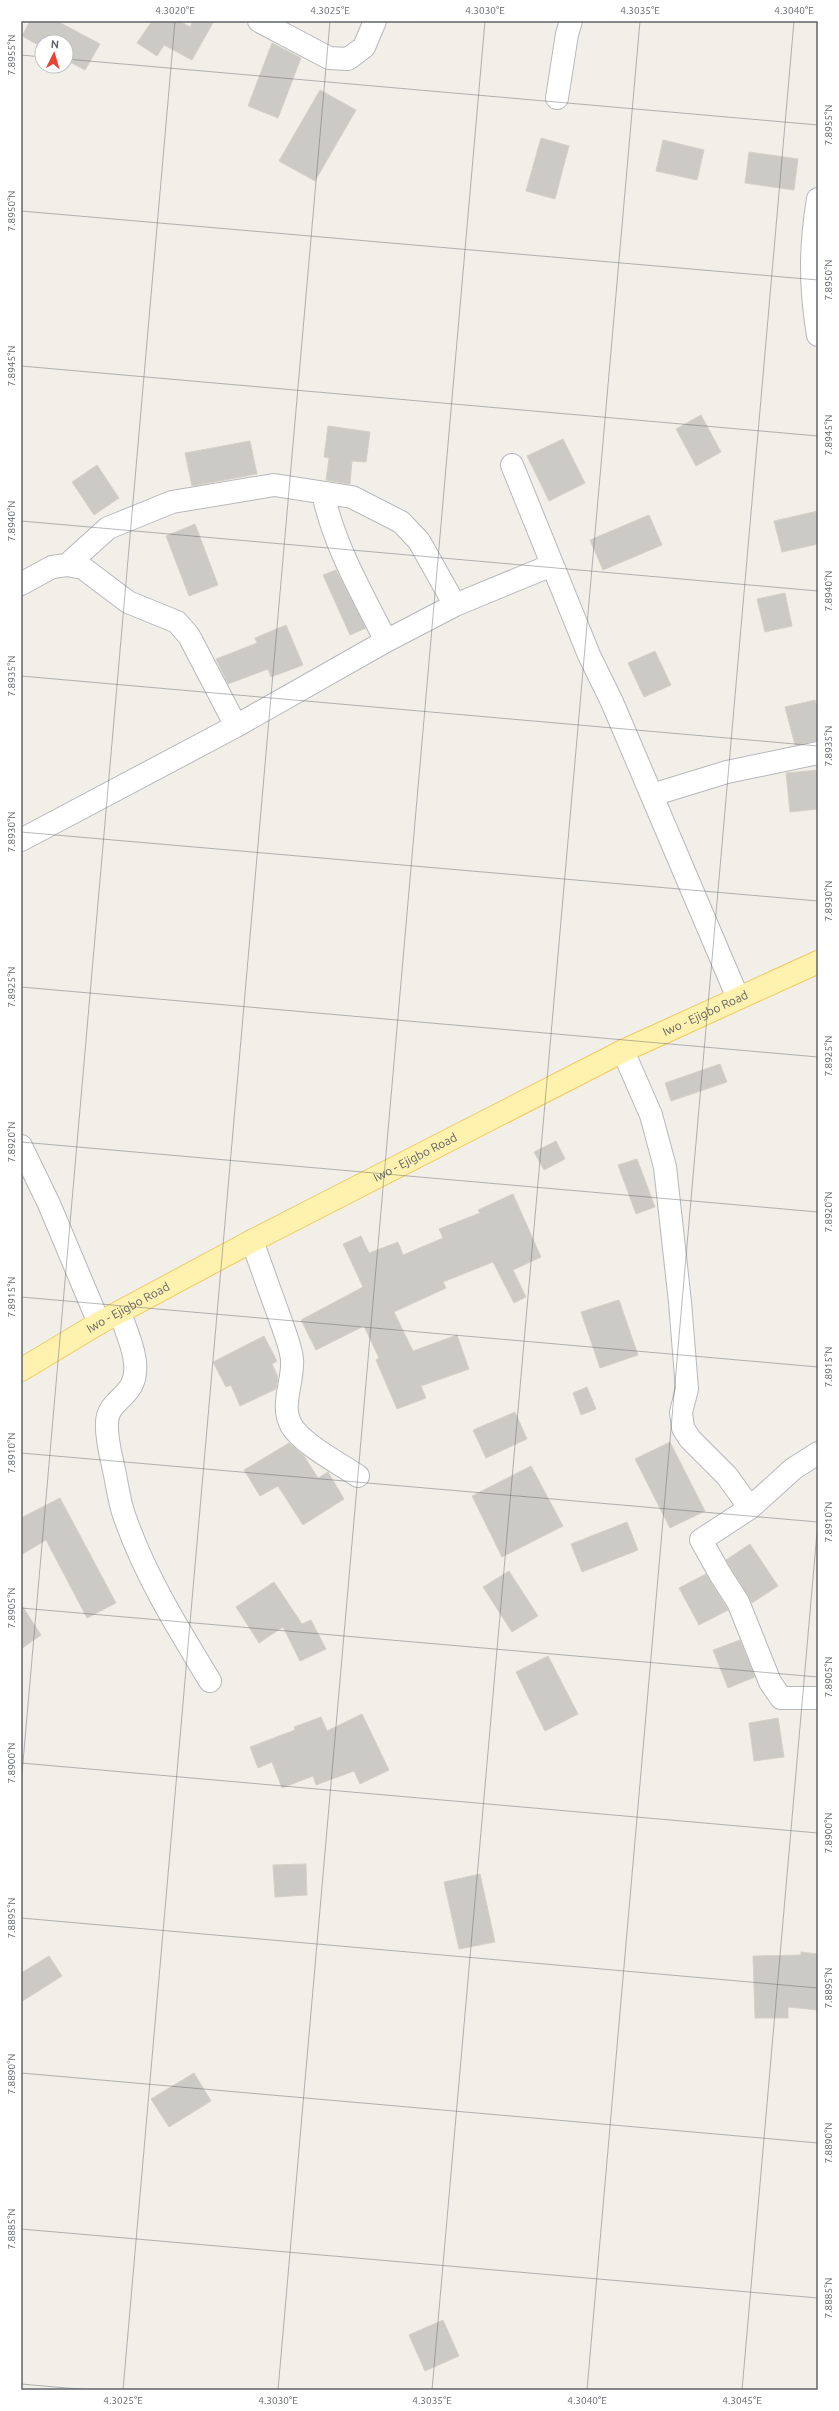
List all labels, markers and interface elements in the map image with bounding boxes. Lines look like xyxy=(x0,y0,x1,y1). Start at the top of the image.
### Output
text: 4.3020°E xyxy=(155,5,195,16)
text: 4.3025°E xyxy=(310,5,350,16)
text: 4.3030°E xyxy=(465,5,505,16)
text: 4.3035°E xyxy=(620,5,660,16)
text: 4.3040°E xyxy=(774,5,814,16)
text: 7.8955°N xyxy=(6,34,17,76)
north arrow xyxy=(34,34,74,74)
text: N xyxy=(50,38,59,50)
text: 7.8955°N xyxy=(823,104,834,146)
text: 7.8950°N xyxy=(6,190,17,232)
text: 7.8950°N xyxy=(823,259,834,301)
text: 7.8945°N xyxy=(6,345,17,387)
text: 7.8945°N xyxy=(823,414,834,456)
text: 7.8940°N xyxy=(6,500,17,542)
text: 7.8940°N xyxy=(823,570,834,612)
text: 7.8935°N xyxy=(6,655,17,697)
text: 7.8935°N xyxy=(823,725,834,767)
text: 7.8930°N xyxy=(6,811,17,853)
text: 7.8930°N xyxy=(823,880,834,922)
text: 7.8925°N xyxy=(6,966,17,1008)
street label: Iwo - Ejigbo Road xyxy=(660,988,750,1038)
text: 7.8925°N xyxy=(823,1035,834,1077)
text: 7.8920°N xyxy=(6,1121,17,1163)
street label: Iwo - Ejigbo Road xyxy=(371,1130,459,1184)
text: 7.8920°N xyxy=(823,1191,834,1233)
text: 7.8915°N xyxy=(6,1276,17,1318)
street label: Iwo - Ejigbo Road xyxy=(84,1279,172,1335)
text: 7.8915°N xyxy=(823,1346,834,1388)
text: 7.8910°N xyxy=(6,1432,17,1474)
text: 7.8910°N xyxy=(823,1501,834,1543)
text: 7.8905°N xyxy=(6,1587,17,1629)
text: 7.8905°N xyxy=(823,1656,834,1698)
text: 7.8900°N xyxy=(6,1742,17,1784)
text: 7.8900°N xyxy=(823,1812,834,1854)
text: 7.8895°N xyxy=(6,1897,17,1939)
text: 7.8895°N xyxy=(823,1967,834,2009)
text: 7.8890°N xyxy=(6,2053,17,2095)
text: 7.8890°N xyxy=(823,2122,834,2164)
text: 7.8885°N xyxy=(6,2208,17,2250)
text: 7.8885°N xyxy=(823,2277,834,2319)
text: 4.3025°E xyxy=(103,2395,143,2406)
text: 4.3030°E xyxy=(258,2395,298,2406)
text: 4.3035°E xyxy=(412,2395,452,2406)
text: 4.3040°E xyxy=(567,2395,607,2406)
text: 4.3045°E xyxy=(722,2395,762,2406)

